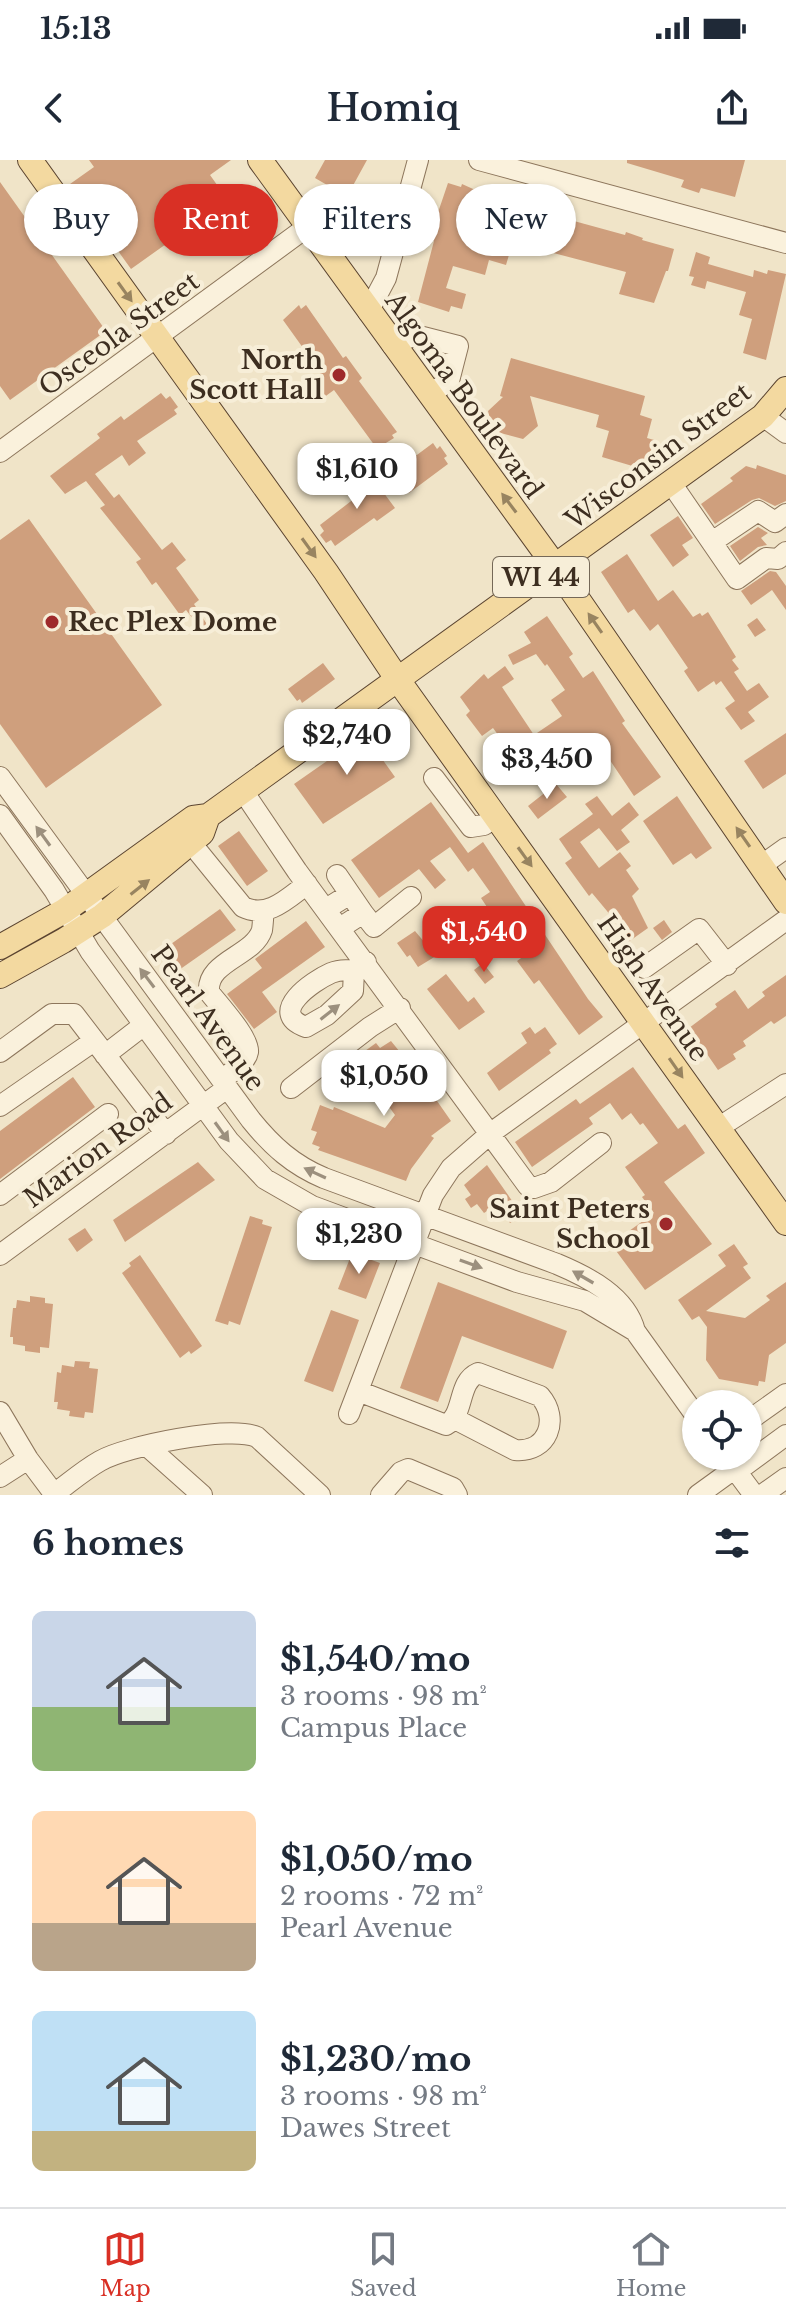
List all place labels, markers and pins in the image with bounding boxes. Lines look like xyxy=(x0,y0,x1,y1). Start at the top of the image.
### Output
place label: North Scott Hall xyxy=(189,344,323,406)
marker: North Scott Hall xyxy=(330,366,348,384)
pin: $1,610 xyxy=(292,443,422,511)
place label: Rec Plex Dome xyxy=(68,606,277,638)
marker: Rec Plex Dome xyxy=(43,613,61,631)
pin: $2,740 xyxy=(282,709,412,777)
pin: $3,450 xyxy=(482,733,612,801)
pin: $1,540 xyxy=(419,906,549,974)
pin: $1,050 xyxy=(319,1050,449,1118)
place label: Saint Peters School xyxy=(489,1193,650,1255)
pin: $1,230 xyxy=(294,1208,424,1276)
marker: Saint Peters School xyxy=(657,1215,675,1233)

